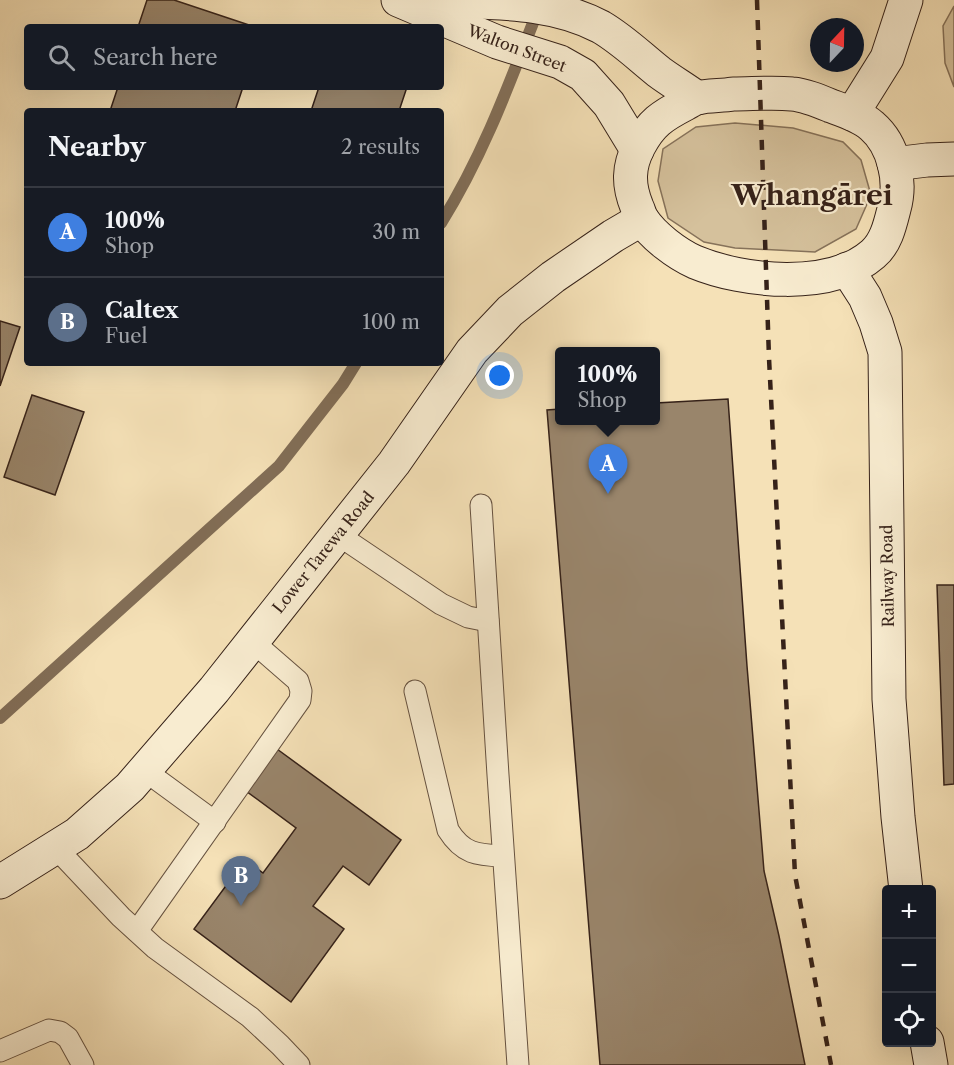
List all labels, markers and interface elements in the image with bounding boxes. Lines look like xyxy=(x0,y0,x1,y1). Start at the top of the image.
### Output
north arrow xyxy=(810,18,864,72)
street label: Walton Street xyxy=(464,20,570,76)
search box xyxy=(24,24,444,90)
icon: search xyxy=(45,41,78,74)
text: Search here xyxy=(93,44,218,71)
text: Nearby xyxy=(48,131,146,163)
text: 2 results xyxy=(341,135,420,159)
district label: Whangārei xyxy=(730,178,893,212)
text: 100% xyxy=(105,207,165,234)
text: A xyxy=(60,220,75,244)
text: 30 m xyxy=(372,220,420,244)
text: Shop xyxy=(105,234,154,258)
text: Caltex xyxy=(105,297,179,324)
text: B xyxy=(60,310,75,334)
text: 100 m xyxy=(362,310,420,334)
text: Fuel xyxy=(105,324,147,348)
popup xyxy=(555,347,660,425)
your location xyxy=(485,361,514,390)
text: 100% xyxy=(578,361,637,388)
text: Shop xyxy=(578,388,627,412)
pin: A xyxy=(588,444,628,494)
street label: Lower Tarewa Road xyxy=(268,487,378,617)
street label: Railway Road xyxy=(876,524,898,627)
pin: B xyxy=(222,856,260,906)
map controls xyxy=(882,885,936,1047)
button: + xyxy=(882,885,936,939)
button: − xyxy=(882,939,936,993)
button: locate xyxy=(882,993,936,1047)

